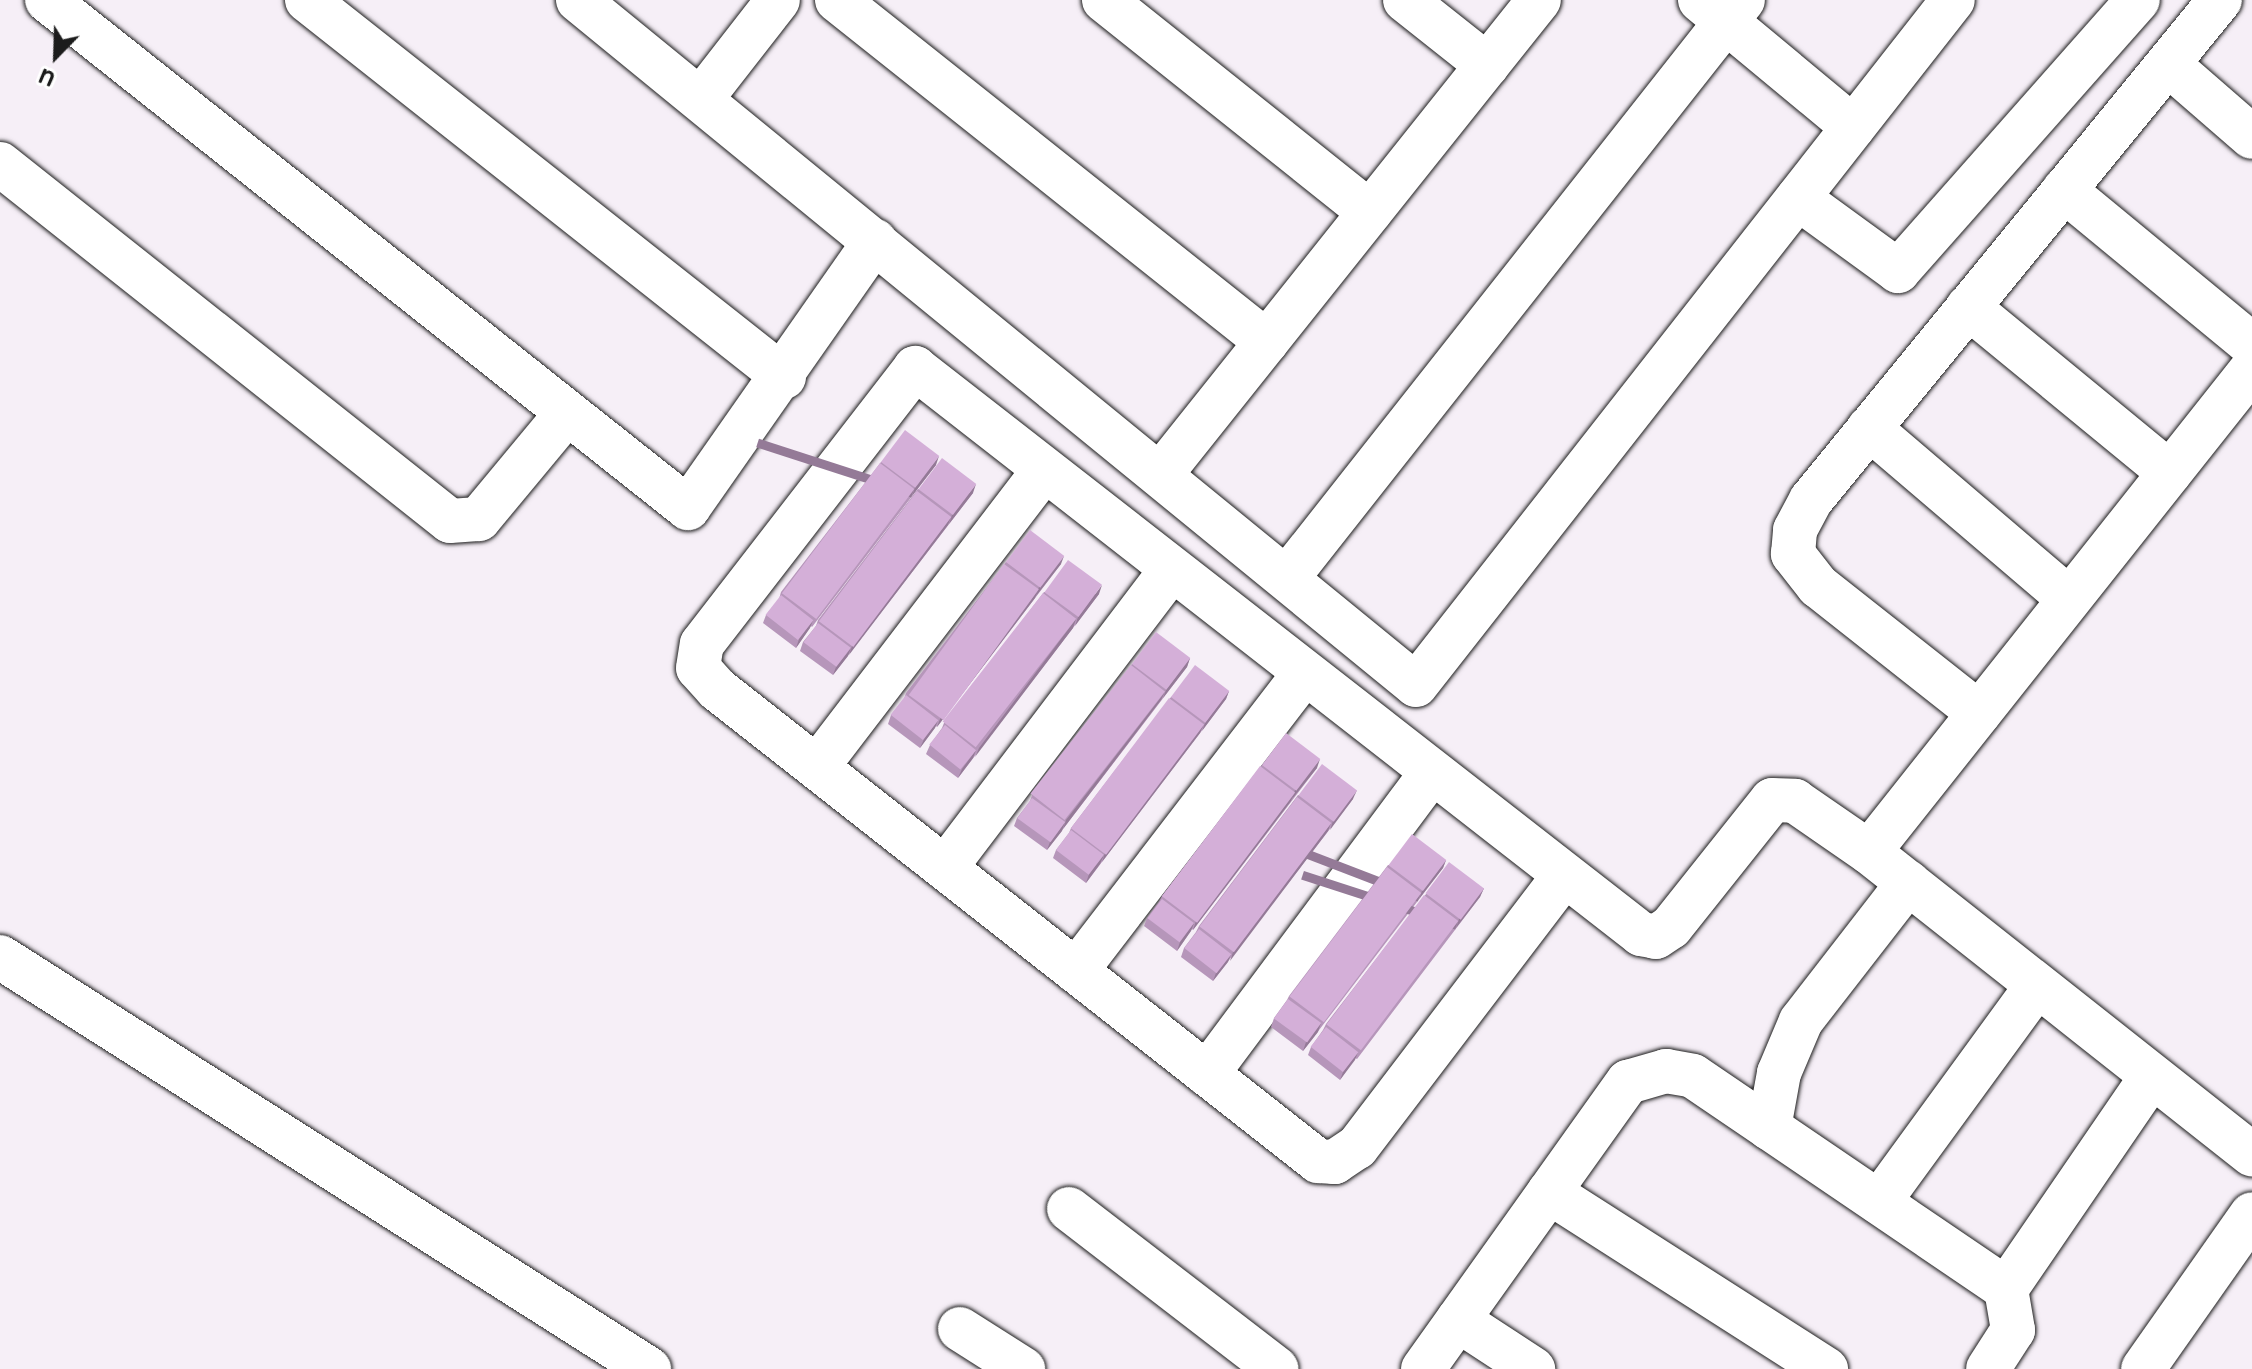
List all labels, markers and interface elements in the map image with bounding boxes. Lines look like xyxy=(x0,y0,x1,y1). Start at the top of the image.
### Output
north arrow xyxy=(16,16,96,96)
text: U xyxy=(34,62,59,95)

